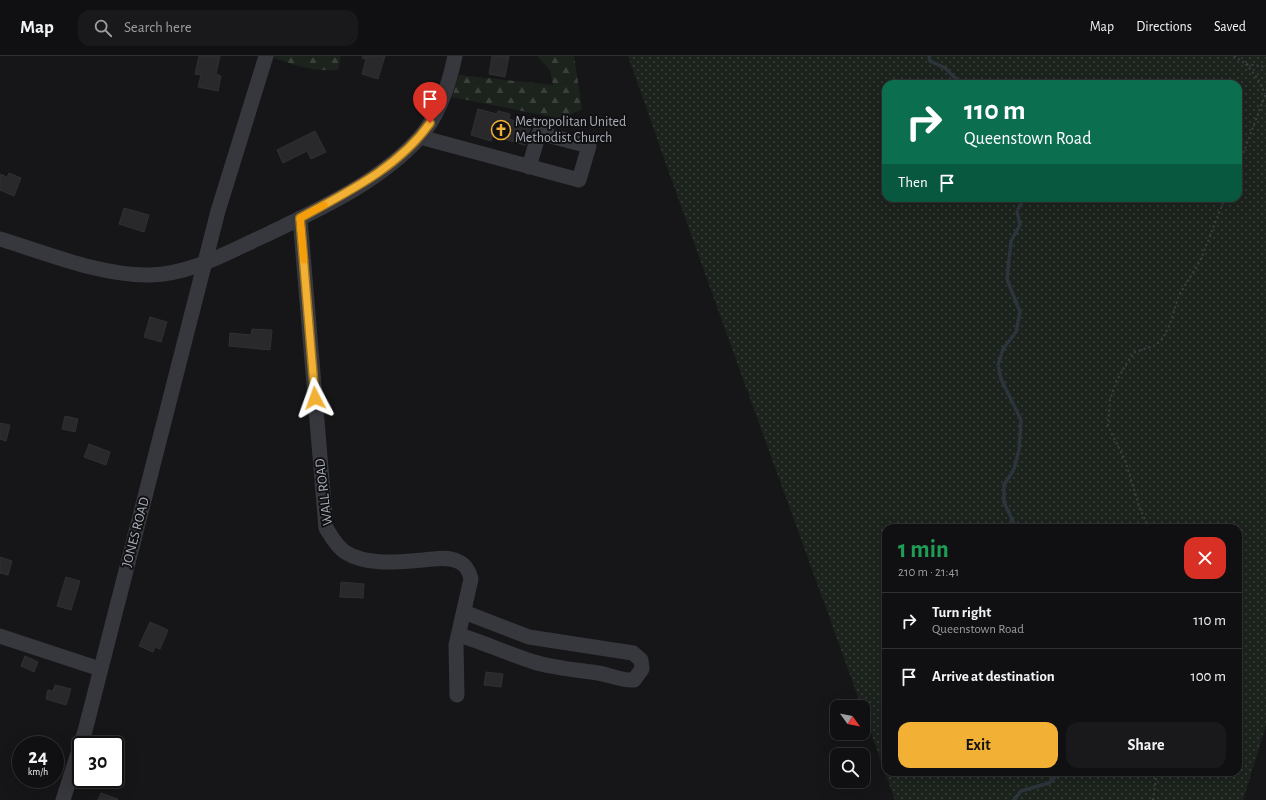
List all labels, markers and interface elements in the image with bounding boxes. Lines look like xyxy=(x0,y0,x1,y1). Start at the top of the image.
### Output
search box xyxy=(78,10,358,46)
icon: search xyxy=(92,17,114,39)
text: Map xyxy=(20,18,54,37)
text: Search here xyxy=(124,20,192,35)
text: Map xyxy=(1090,20,1114,34)
text: Directions xyxy=(1136,20,1192,34)
text: Saved xyxy=(1214,20,1246,34)
pin xyxy=(413,82,447,123)
icon: arrive xyxy=(419,88,441,110)
icon: right xyxy=(898,96,950,148)
text: 110 m xyxy=(964,97,1026,125)
place label: Metropolitan United Methodist Church xyxy=(515,115,626,145)
church icon: Metropolitan United Methodist Church xyxy=(490,119,512,141)
text: Queenstown Road xyxy=(964,130,1091,148)
icon: arrive xyxy=(936,172,958,194)
text: Then xyxy=(898,175,928,190)
position arrow xyxy=(294,377,336,419)
street label: WALL ROAD xyxy=(313,458,335,526)
street label: JONES ROAD xyxy=(120,496,152,568)
button: close xyxy=(1184,537,1226,579)
text: 1 min xyxy=(898,538,949,562)
text: 210 m · 21:41 xyxy=(898,566,959,579)
text: Turn right xyxy=(932,605,991,620)
icon: right xyxy=(898,610,920,632)
text: 110 m xyxy=(1193,613,1226,628)
text: Queenstown Road xyxy=(932,623,1024,636)
icon: arrive xyxy=(898,666,920,688)
text: Arrive at destination xyxy=(932,669,1055,684)
text: 100 m xyxy=(1191,669,1226,684)
north arrow xyxy=(830,700,870,740)
map controls xyxy=(830,700,870,788)
button: Exit xyxy=(898,722,1058,768)
button: Share xyxy=(1066,722,1226,768)
speed limit sign: 30 xyxy=(72,736,124,788)
text: 24 xyxy=(28,747,48,767)
button: search xyxy=(830,748,870,788)
text: km/h xyxy=(28,767,48,777)

